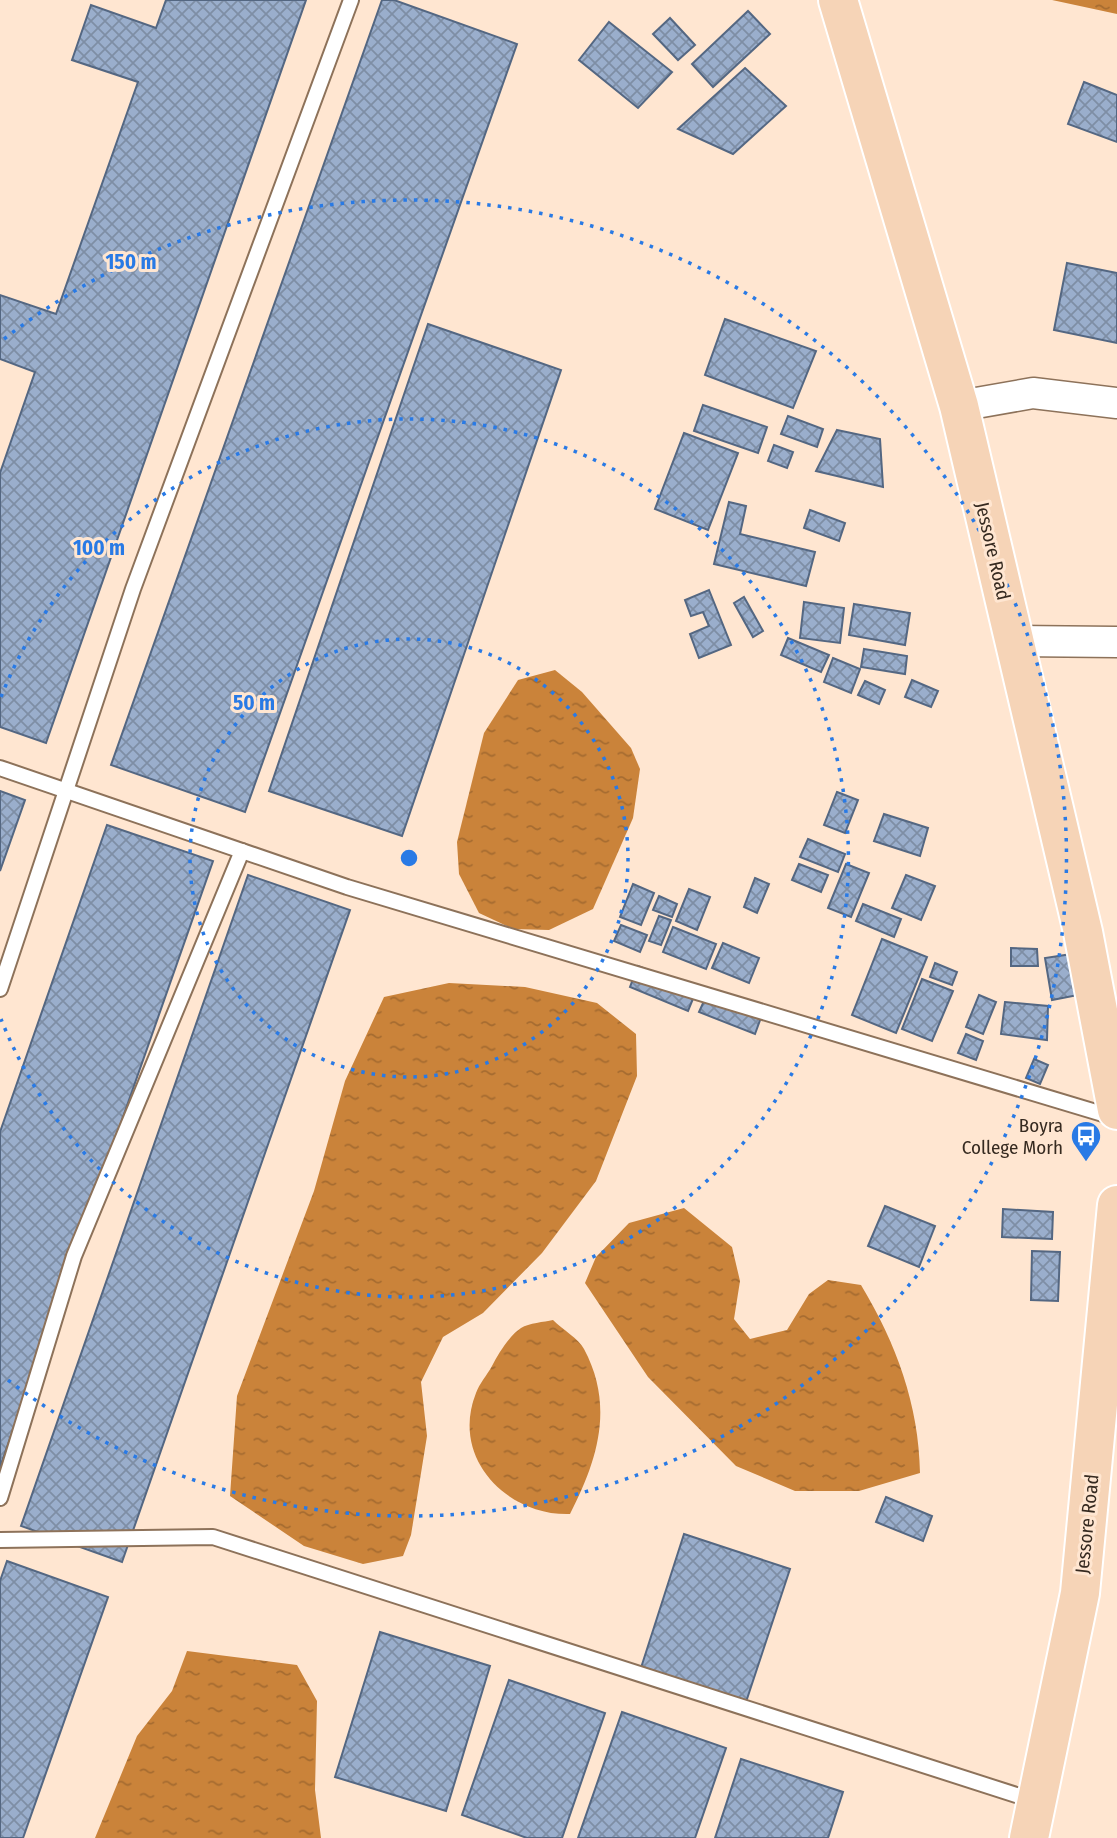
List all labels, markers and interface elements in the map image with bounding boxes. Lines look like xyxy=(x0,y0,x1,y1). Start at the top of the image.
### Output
text: 150 m xyxy=(105,249,157,275)
street label: Jessore Road xyxy=(971,500,1015,602)
text: 100 m xyxy=(73,535,125,561)
text: 50 m xyxy=(233,690,275,716)
centre of rings xyxy=(397,846,421,870)
place label: Boyra College Morh xyxy=(962,1114,1063,1159)
bus stop icon: Boyra College Morh xyxy=(1069,1119,1103,1163)
street label: Jessore Road xyxy=(1070,1473,1104,1575)

